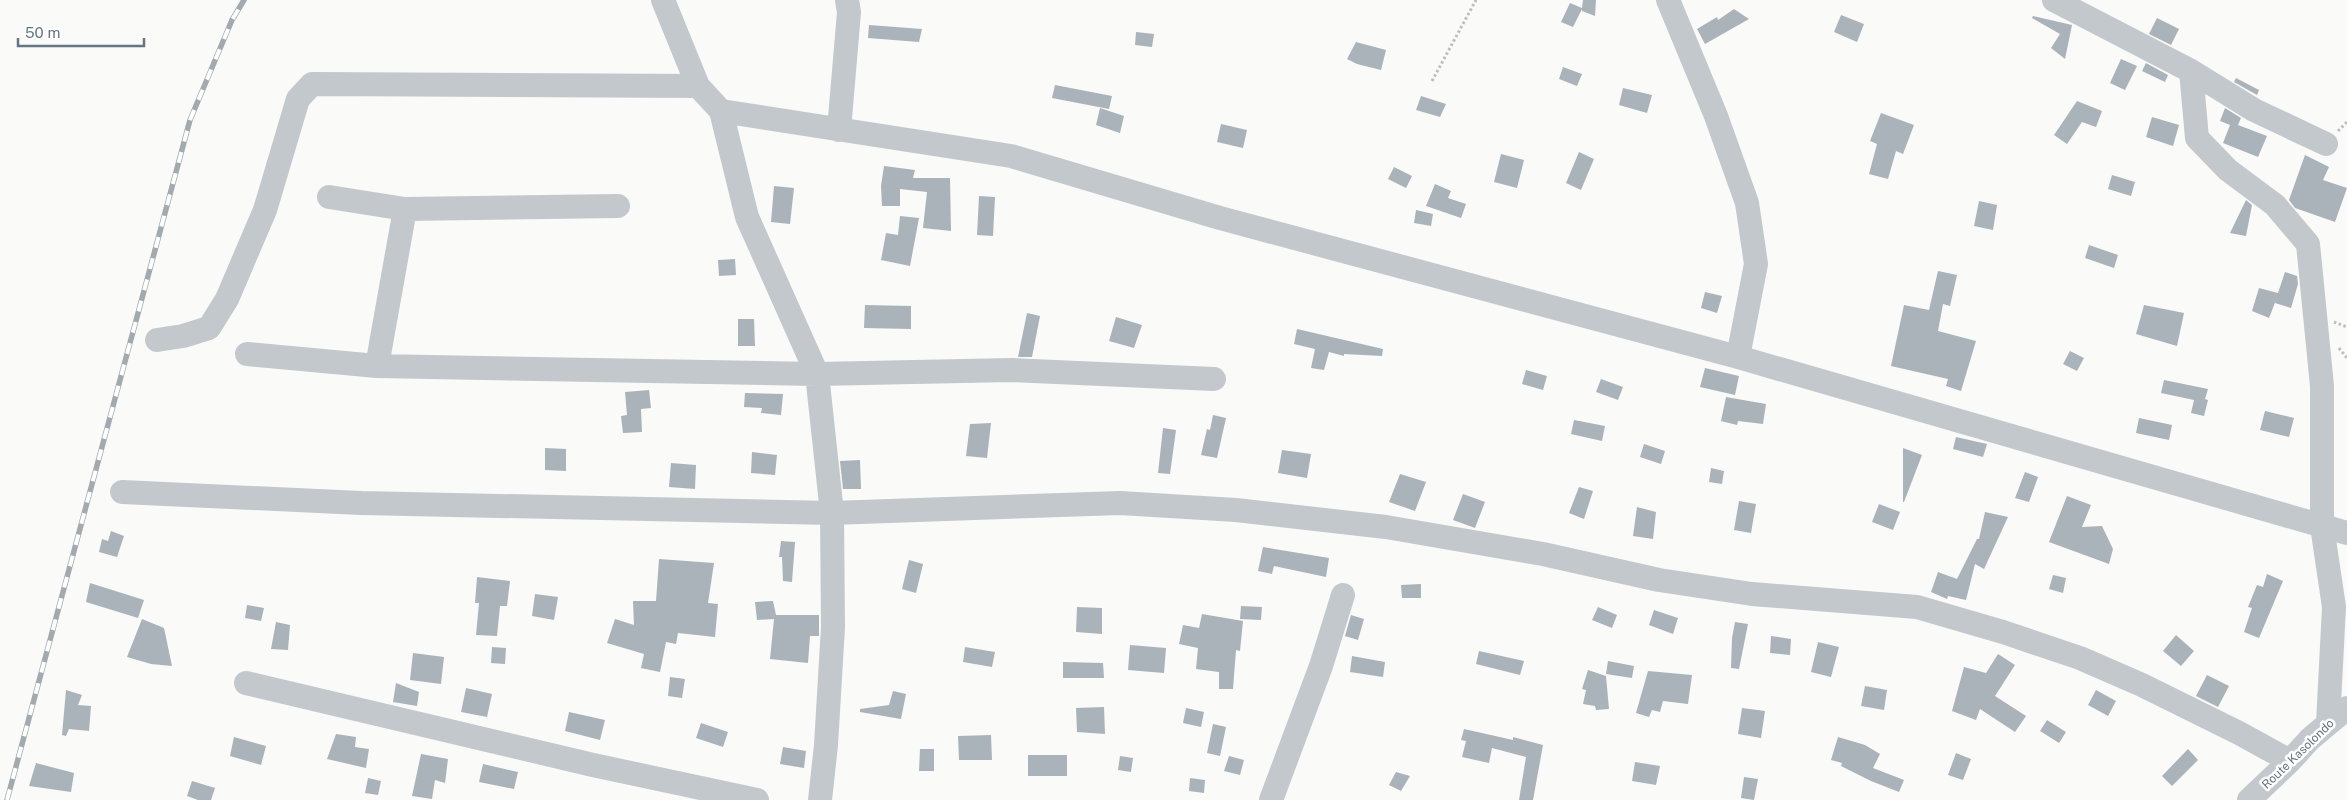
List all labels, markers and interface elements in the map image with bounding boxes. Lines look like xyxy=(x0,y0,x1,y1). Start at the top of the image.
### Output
scale bar xyxy=(18,15,144,47)
text: 50 m xyxy=(25,24,60,41)
street label: Route Kasolondo xyxy=(2259,716,2337,792)

